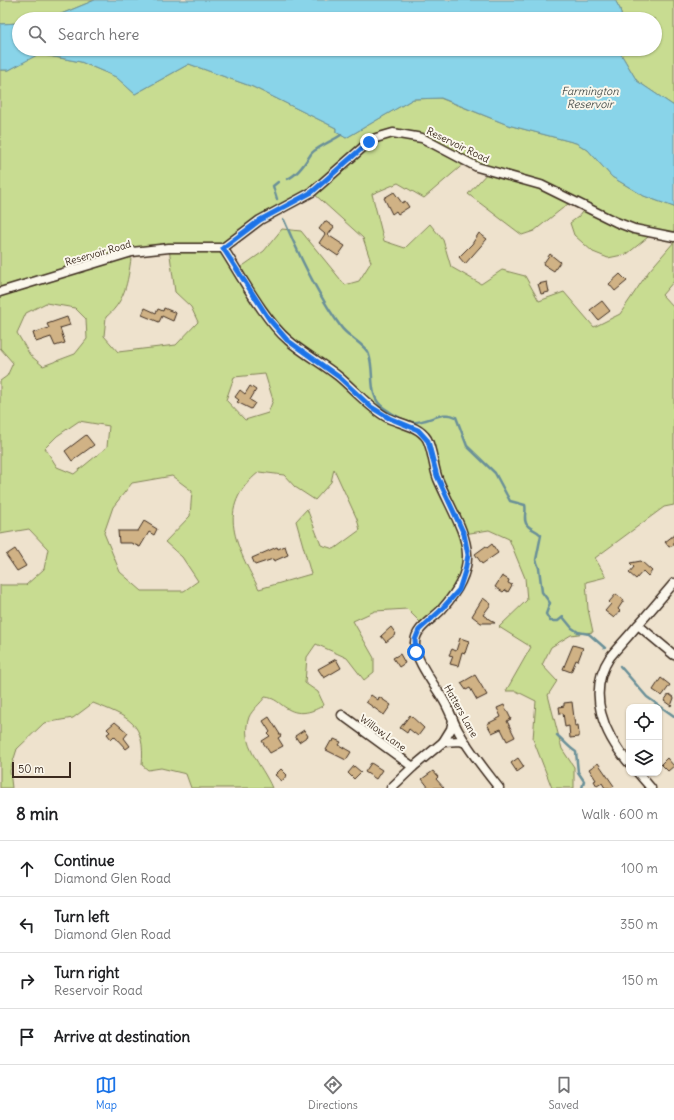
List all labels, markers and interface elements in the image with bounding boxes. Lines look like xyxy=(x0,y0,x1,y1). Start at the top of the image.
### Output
search box xyxy=(12,12,662,56)
icon: search xyxy=(26,23,48,45)
text: Search here xyxy=(58,25,139,44)
water label: Farmington Reservoir xyxy=(561,84,619,111)
street label: Reservoir Road xyxy=(425,124,492,166)
route end xyxy=(360,133,378,151)
street label: Reservoir Road xyxy=(63,237,133,269)
route start xyxy=(407,643,425,661)
street label: Hatters Lane xyxy=(441,682,481,740)
map controls xyxy=(626,704,662,776)
button: locate xyxy=(626,704,662,740)
street label: Willow Lane xyxy=(357,712,409,754)
button: layers xyxy=(626,740,662,776)
scale bar xyxy=(12,760,71,779)
text: 50 m xyxy=(18,762,44,776)
text: 8 min xyxy=(16,803,58,825)
text: Walk · 600 m xyxy=(581,806,658,823)
text: Continue xyxy=(54,851,115,870)
icon: ahead xyxy=(16,858,38,880)
text: 100 m xyxy=(621,860,658,877)
text: Diamond Glen Road xyxy=(54,870,171,887)
text: Turn left xyxy=(54,907,109,926)
icon: left xyxy=(16,914,38,936)
text: 350 m xyxy=(620,916,658,933)
text: Diamond Glen Road xyxy=(54,926,171,943)
text: Turn right xyxy=(54,963,119,982)
icon: right xyxy=(16,970,38,992)
text: 150 m xyxy=(622,972,658,989)
text: Reservoir Road xyxy=(54,982,143,999)
icon: arrive xyxy=(16,1026,38,1048)
text: Arrive at destination xyxy=(54,1027,190,1046)
tab: Map xyxy=(95,1074,117,1112)
tab: Directions xyxy=(308,1074,358,1112)
tab: Saved xyxy=(548,1074,579,1112)

